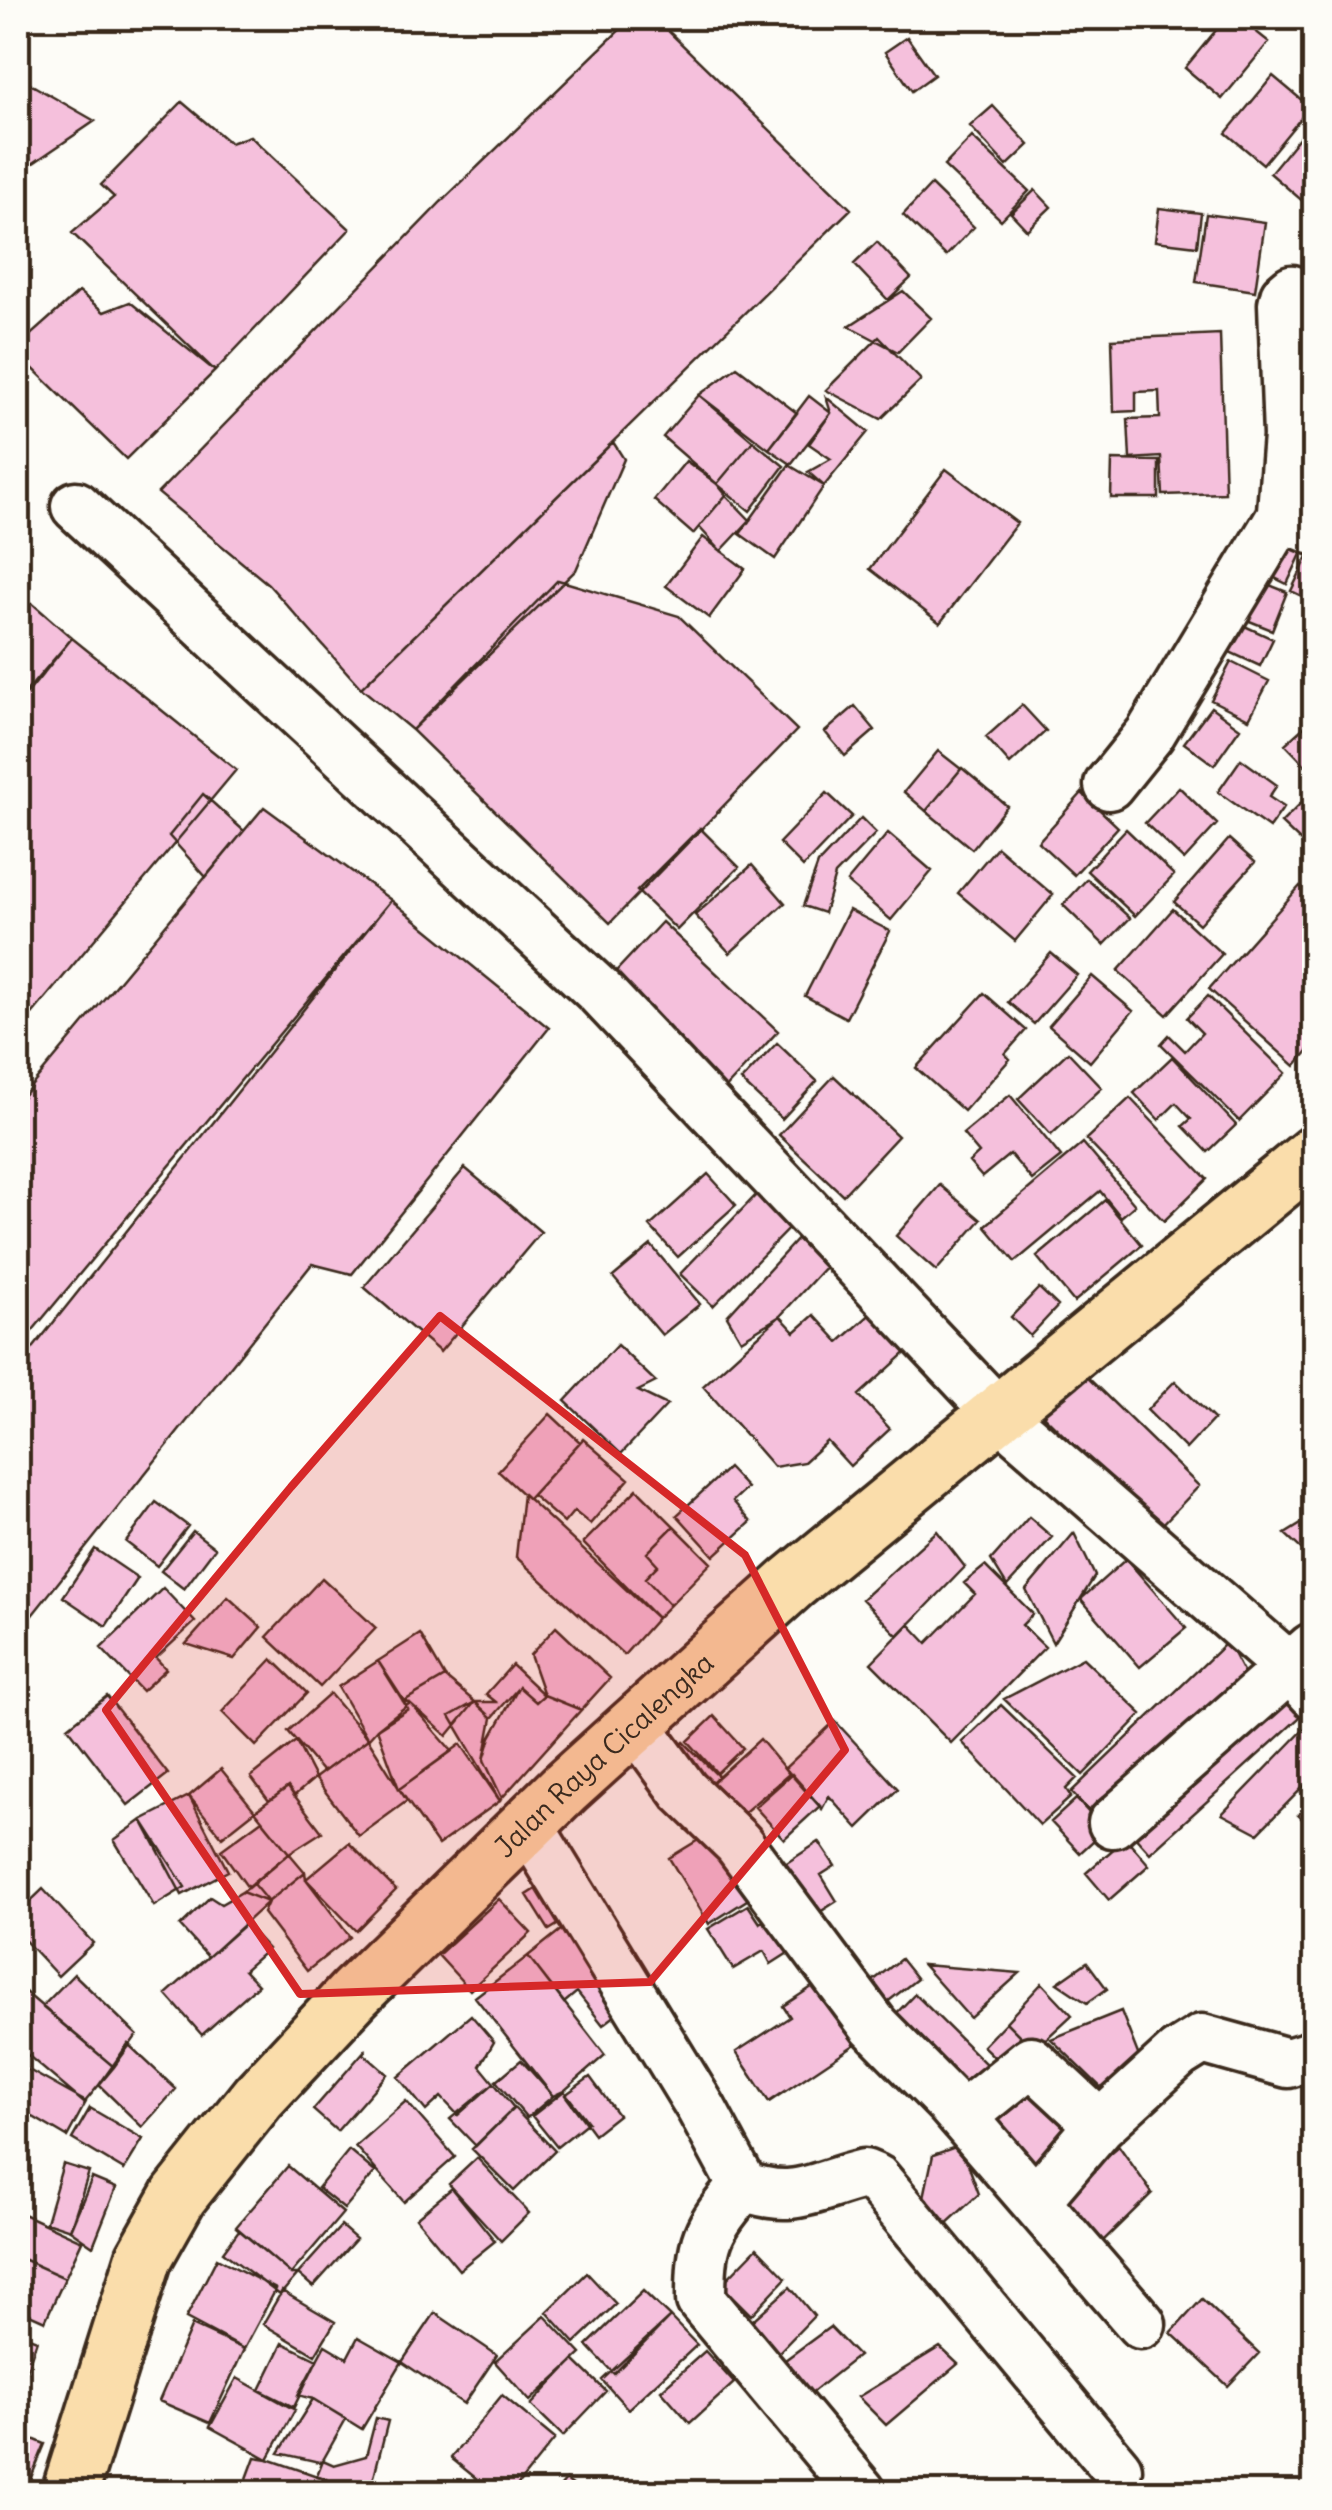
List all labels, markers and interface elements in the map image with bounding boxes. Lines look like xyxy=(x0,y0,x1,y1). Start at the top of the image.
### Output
street label: Jalan Raya Cicalengka xyxy=(487,1645,721,1865)

